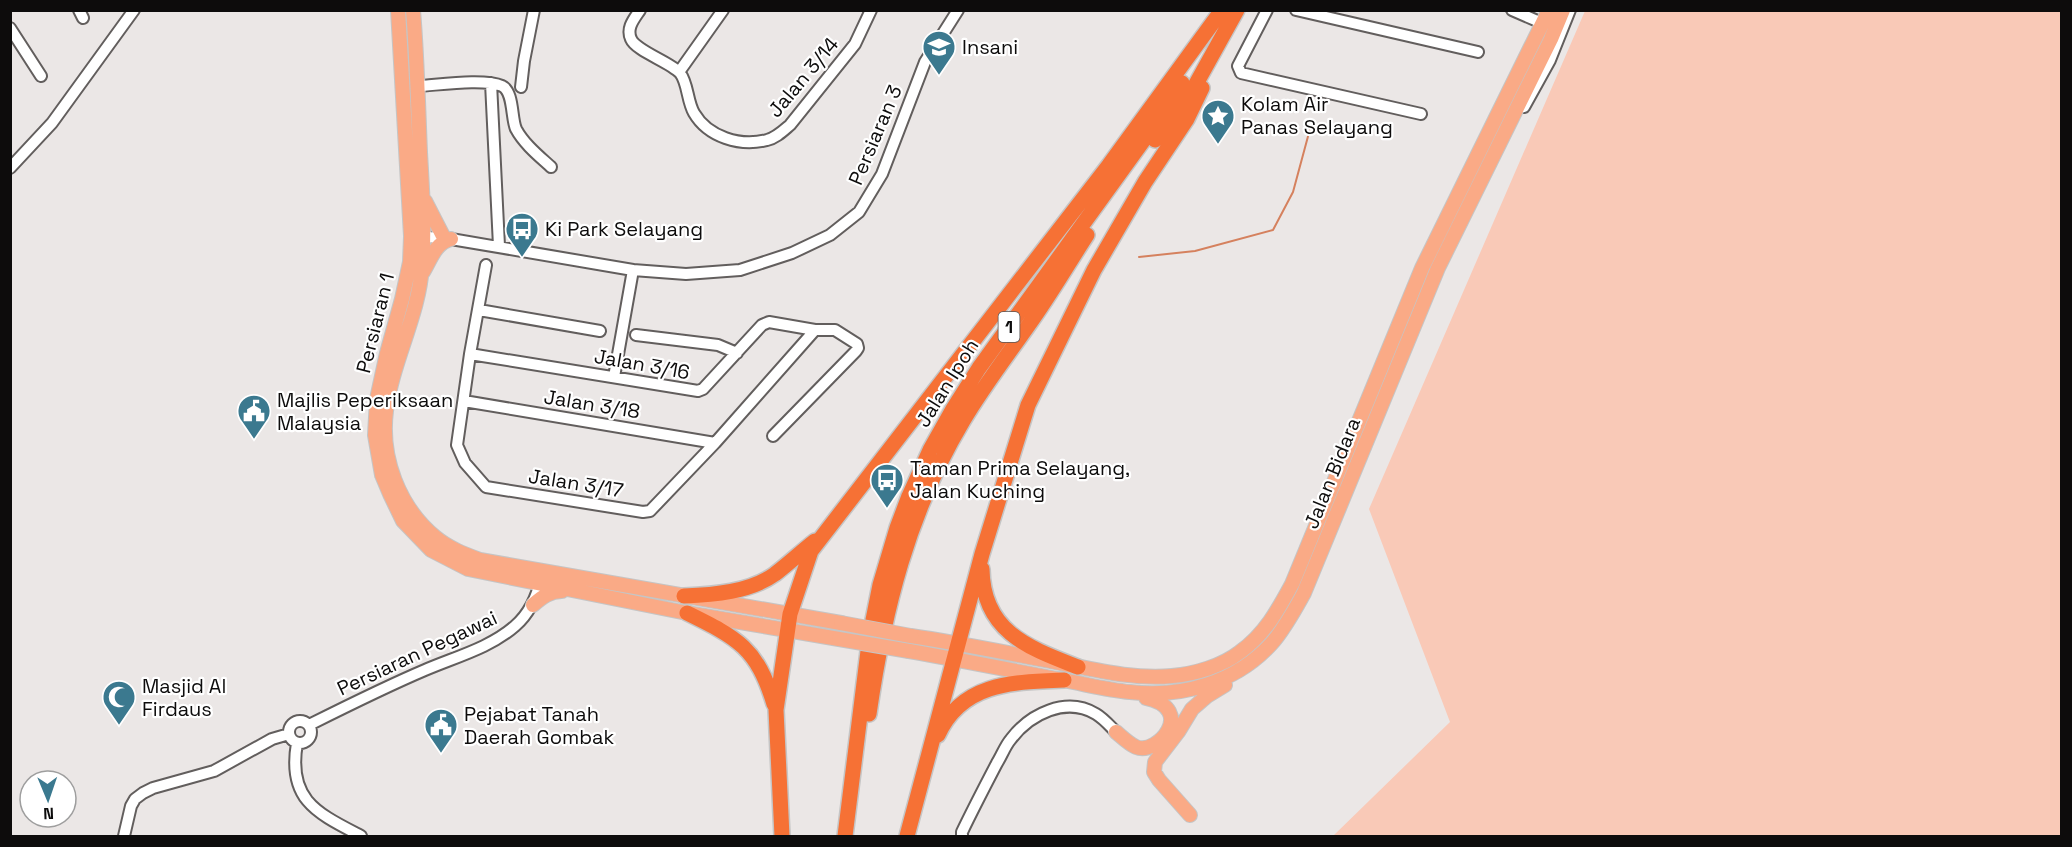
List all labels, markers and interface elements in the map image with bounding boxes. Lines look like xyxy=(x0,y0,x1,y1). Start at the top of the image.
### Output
school or university icon: Insani xyxy=(921,29,957,76)
street label: Jalan 3/14 xyxy=(762,31,844,123)
place label: Insani xyxy=(962,34,1018,60)
street label: Persiaran 3 xyxy=(842,81,908,189)
place label: Kolam Air Panas Selayang xyxy=(1241,91,1393,140)
place icon: Kolam Air Panas Selayang xyxy=(1200,98,1236,145)
bus stop icon: Ki Park Selayang xyxy=(504,211,540,258)
place label: Ki Park Selayang xyxy=(545,216,703,242)
street label: Persiaran 1 xyxy=(350,270,400,376)
road number: 1 xyxy=(998,312,1020,342)
street label: Jalan Ipoh xyxy=(910,334,984,432)
street label: Jalan 3/16 xyxy=(592,343,692,385)
street label: Jalan 3/18 xyxy=(542,384,642,424)
place label: Majlis Peperiksaan Malaysia xyxy=(277,387,453,436)
public building icon: Majlis Peperiksaan Malaysia xyxy=(236,393,272,440)
street label: Jalan Bidara xyxy=(1298,413,1366,533)
place label: Taman Prima Selayang, Jalan Kuching xyxy=(910,455,1130,504)
bus stop icon: Taman Prima Selayang, Jalan Kuching xyxy=(869,462,905,509)
street label: Jalan 3/17 xyxy=(527,463,625,503)
street label: Persiaran Pegawai xyxy=(333,604,501,702)
place label: Masjid Al Firdaus xyxy=(142,673,226,722)
mosque icon: Masjid Al Firdaus xyxy=(101,679,137,726)
place label: Pejabat Tanah Daerah Gombak xyxy=(464,701,615,750)
public building icon: Pejabat Tanah Daerah Gombak xyxy=(423,707,459,754)
north arrow xyxy=(18,769,78,829)
text: N xyxy=(43,803,54,824)

